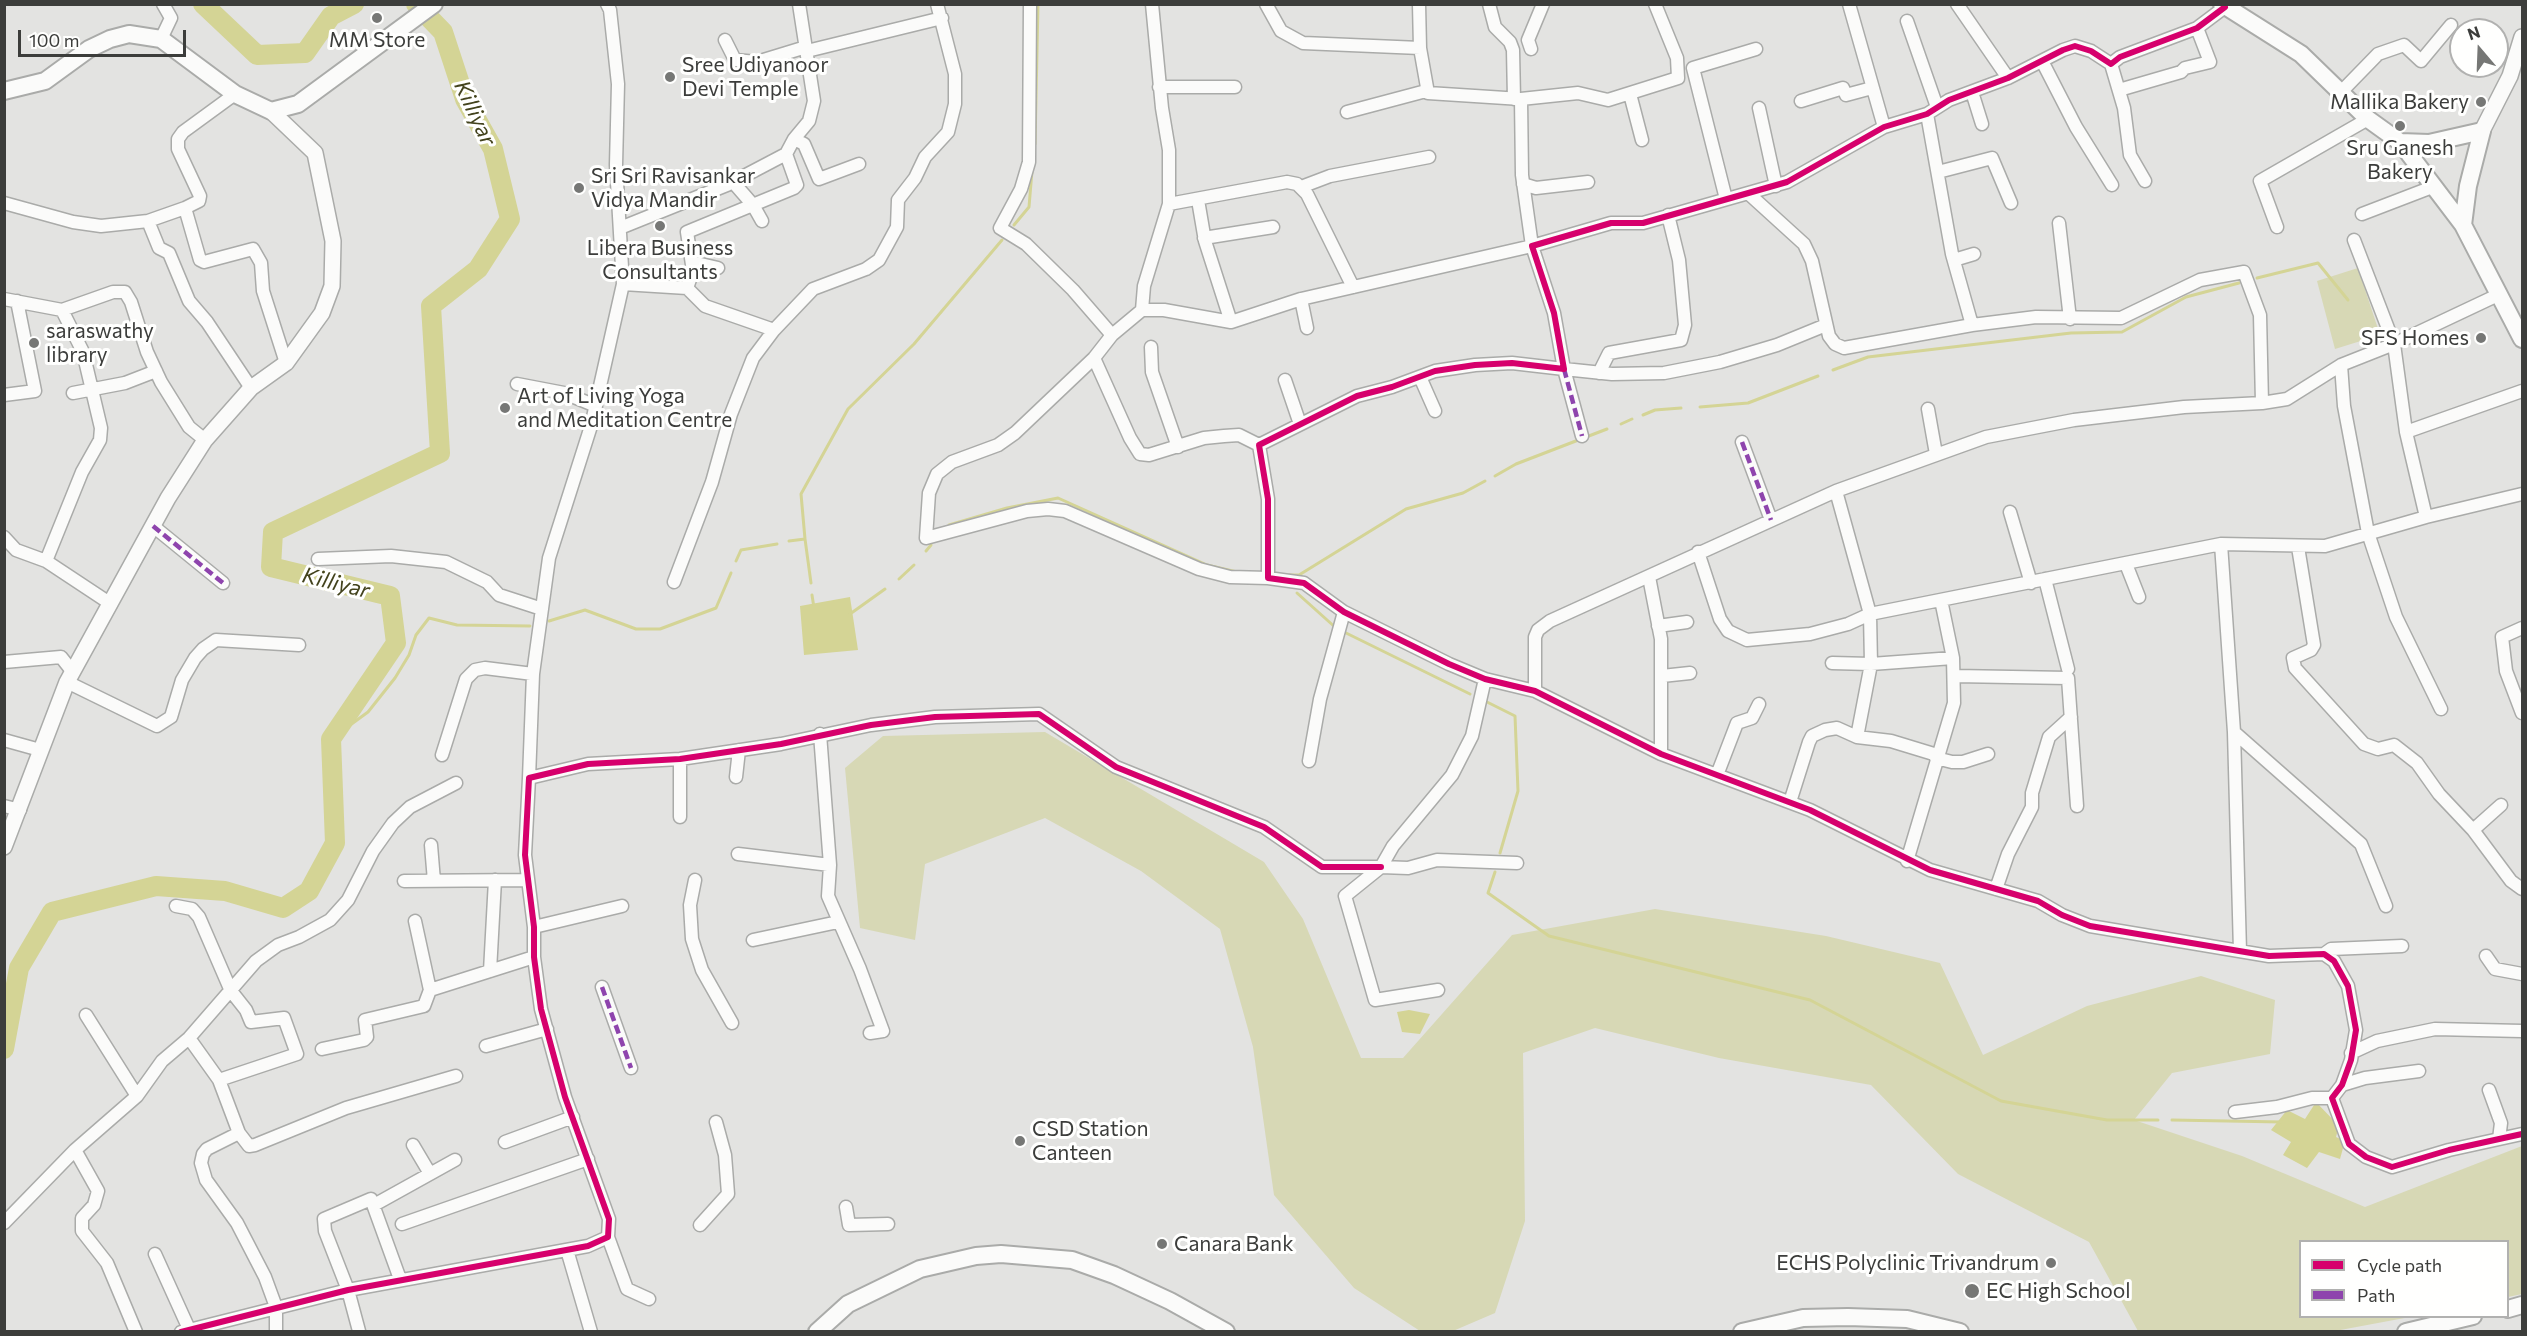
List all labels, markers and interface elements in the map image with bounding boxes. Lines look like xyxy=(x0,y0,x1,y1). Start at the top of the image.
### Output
marker: MM Store xyxy=(370,11,384,25)
scale bar xyxy=(21,18,189,56)
north arrow xyxy=(2449,18,2509,78)
text: N xyxy=(2465,21,2482,43)
place label: MM Store xyxy=(329,27,425,53)
text: 100 m xyxy=(29,29,79,51)
place label: Sree Udiyanoor Devi Temple xyxy=(682,52,829,102)
marker: Sree Udiyanoor Devi Temple xyxy=(663,70,677,84)
water label: Killiyar xyxy=(449,76,501,150)
place label: Mallika Bakery xyxy=(2330,89,2469,115)
marker: Mallika Bakery xyxy=(2474,95,2488,109)
marker: Sru Ganesh Bakery xyxy=(2393,119,2407,133)
place label: Sru Ganesh Bakery xyxy=(2346,135,2454,185)
place label: Sri Sri Ravisankar Vidya Mandir xyxy=(591,163,756,213)
marker: Sri Sri Ravisankar Vidya Mandir xyxy=(572,181,586,195)
marker: Libera Business Consultants xyxy=(653,219,667,233)
place label: Libera Business Consultants xyxy=(587,235,733,285)
place label: saraswathy library xyxy=(46,318,154,368)
place label: SFS Homes xyxy=(2361,325,2469,351)
marker: SFS Homes xyxy=(2474,331,2488,345)
marker: saraswathy library xyxy=(27,336,41,350)
place label: Art of Living Yoga and Meditation Centre xyxy=(517,383,732,433)
marker: Art of Living Yoga and Meditation Centre xyxy=(498,401,512,415)
water label: Killiyar xyxy=(299,562,373,604)
place label: CSD Station Canteen xyxy=(1032,1116,1148,1166)
marker: CSD Station Canteen xyxy=(1013,1134,1027,1148)
place label: Canara Bank xyxy=(1174,1231,1294,1257)
marker: Canara Bank xyxy=(1155,1237,1169,1251)
legend xyxy=(2299,1240,2509,1318)
place label: ECHS Polyclinic Trivandrum xyxy=(1776,1250,2039,1276)
text: Cycle path xyxy=(2357,1254,2442,1276)
marker: ECHS Polyclinic Trivandrum xyxy=(2044,1256,2058,1270)
place label: EC High School xyxy=(1986,1278,2131,1304)
marker: EC High School xyxy=(1963,1282,1981,1300)
text: Path xyxy=(2357,1284,2395,1306)

